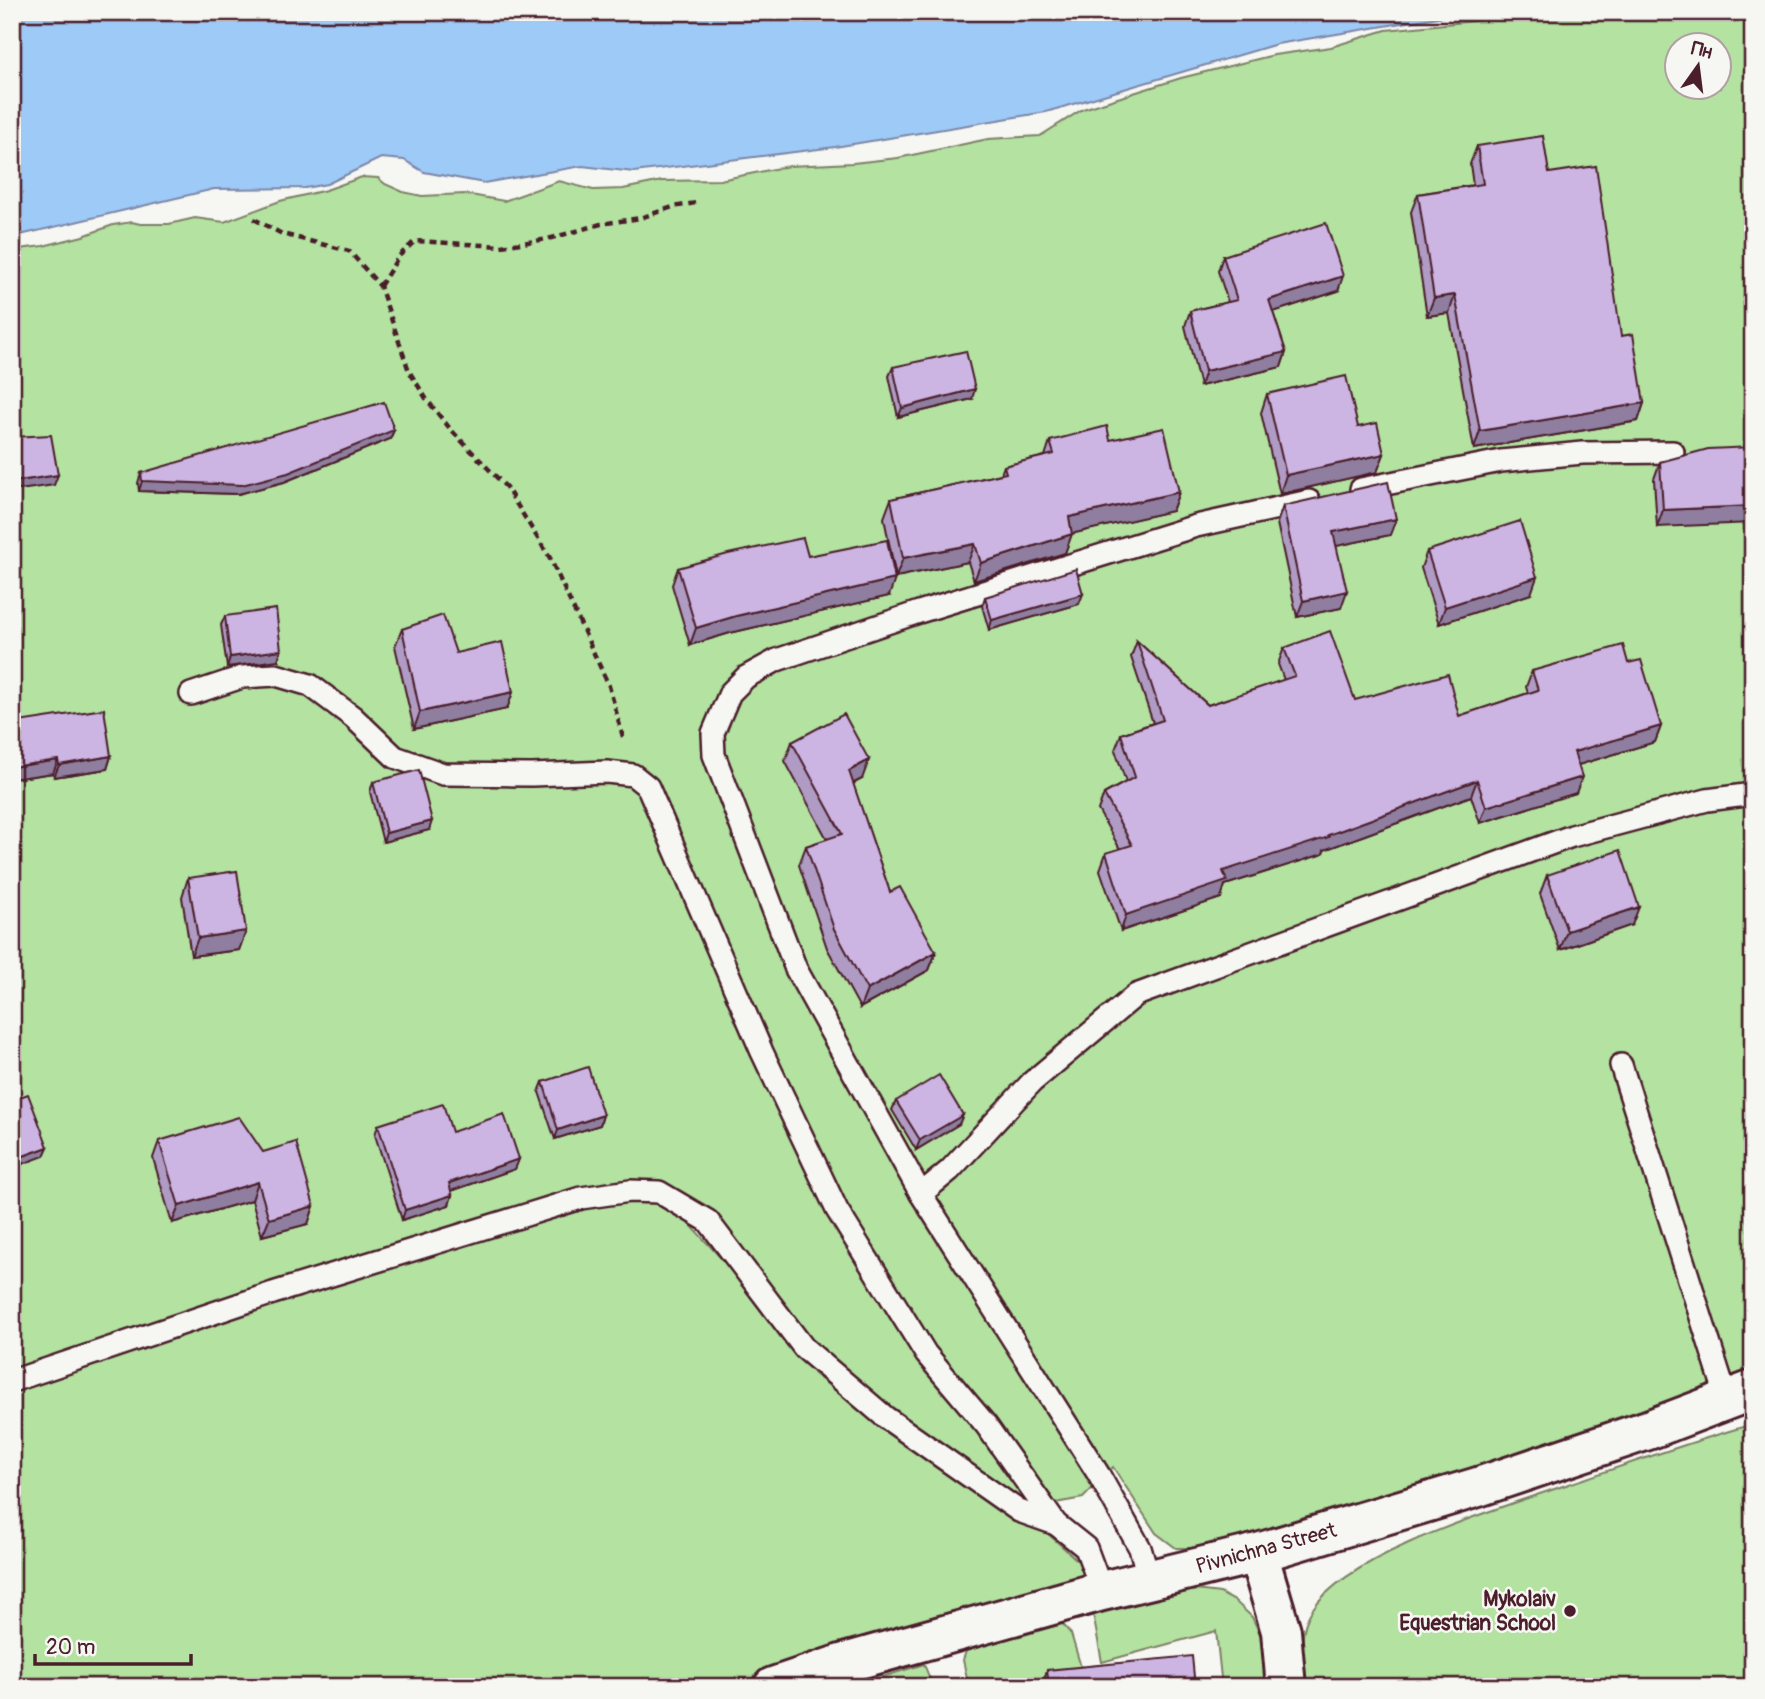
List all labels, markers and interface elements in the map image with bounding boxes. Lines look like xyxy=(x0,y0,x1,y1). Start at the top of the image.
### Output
north arrow xyxy=(1664,32,1734,102)
text: Пн xyxy=(1689,36,1715,65)
street label: Pivnichna Street xyxy=(1193,1517,1340,1580)
place label: Mykolaiv Equestrian School xyxy=(1399,1586,1557,1637)
marker: Mykolaiv Equestrian School xyxy=(1562,1603,1578,1619)
scale bar xyxy=(35,1622,191,1666)
text: 20 m xyxy=(46,1634,95,1661)

